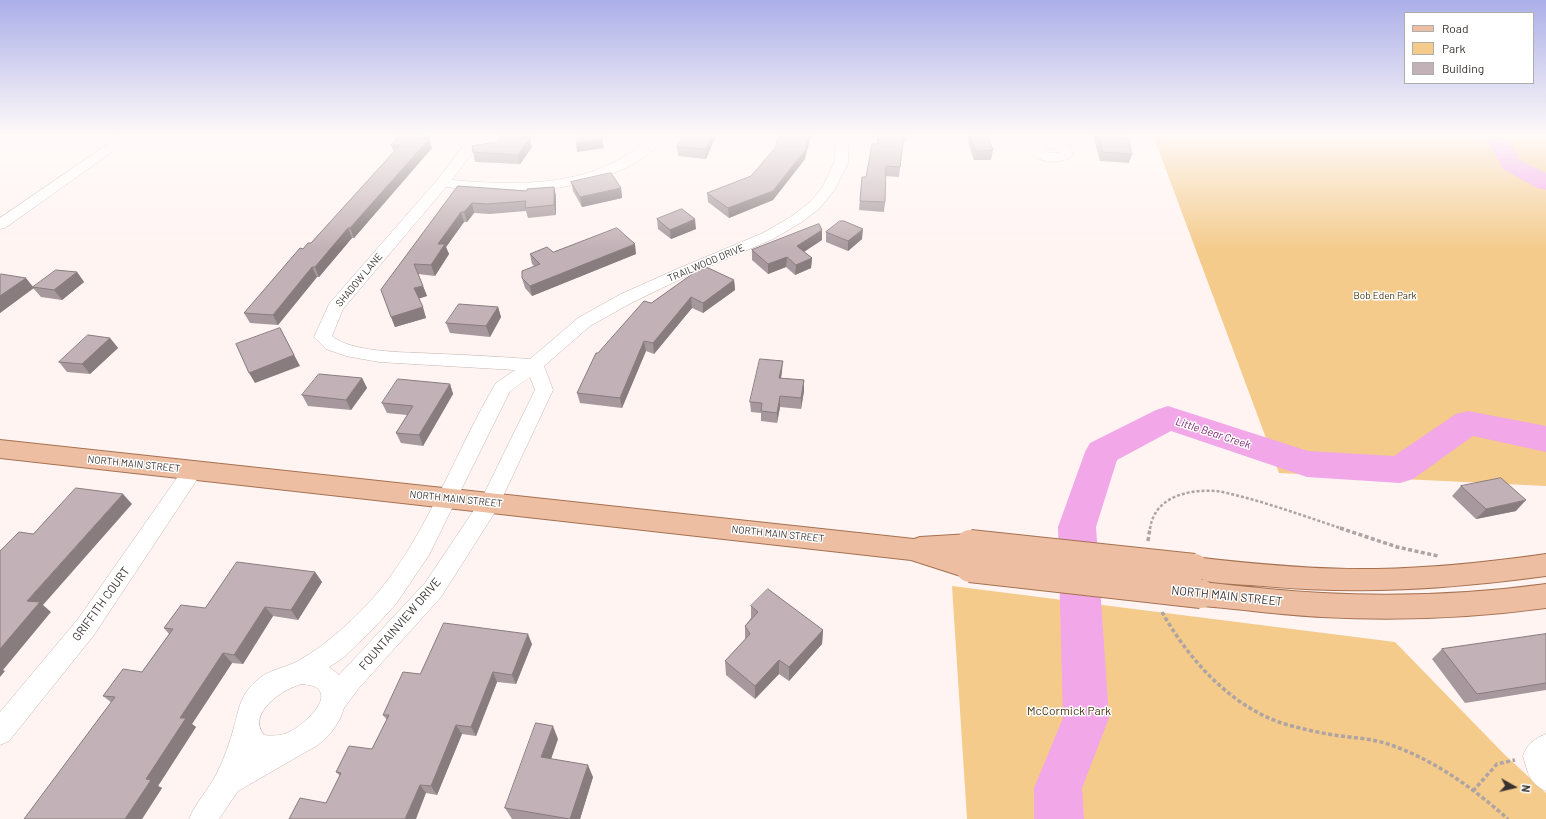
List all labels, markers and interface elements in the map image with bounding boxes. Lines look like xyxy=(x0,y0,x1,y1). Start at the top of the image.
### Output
legend xyxy=(1404,12,1534,84)
text: Road xyxy=(1442,21,1469,35)
text: Park xyxy=(1442,41,1466,55)
text: Building xyxy=(1442,61,1484,75)
street label: TRAILWOOD DRIVE xyxy=(666,241,746,285)
street label: SHADOW LANE xyxy=(333,251,385,309)
park label: Bob Eden Park xyxy=(1353,290,1417,302)
water label: Little Bear Creek xyxy=(1174,415,1252,451)
street label: NORTH MAIN STREET xyxy=(87,453,181,475)
street label: NORTH MAIN STREET xyxy=(409,488,503,510)
street label: NORTH MAIN STREET xyxy=(731,523,825,545)
street label: GRIFFITH COURT xyxy=(69,564,133,644)
street label: FOUNTAINVIEW DRIVE xyxy=(356,575,444,673)
street label: NORTH MAIN STREET xyxy=(1171,583,1283,609)
park label: McCormick Park xyxy=(1027,704,1111,718)
north arrow xyxy=(1494,767,1534,807)
text: N xyxy=(1519,784,1533,793)

